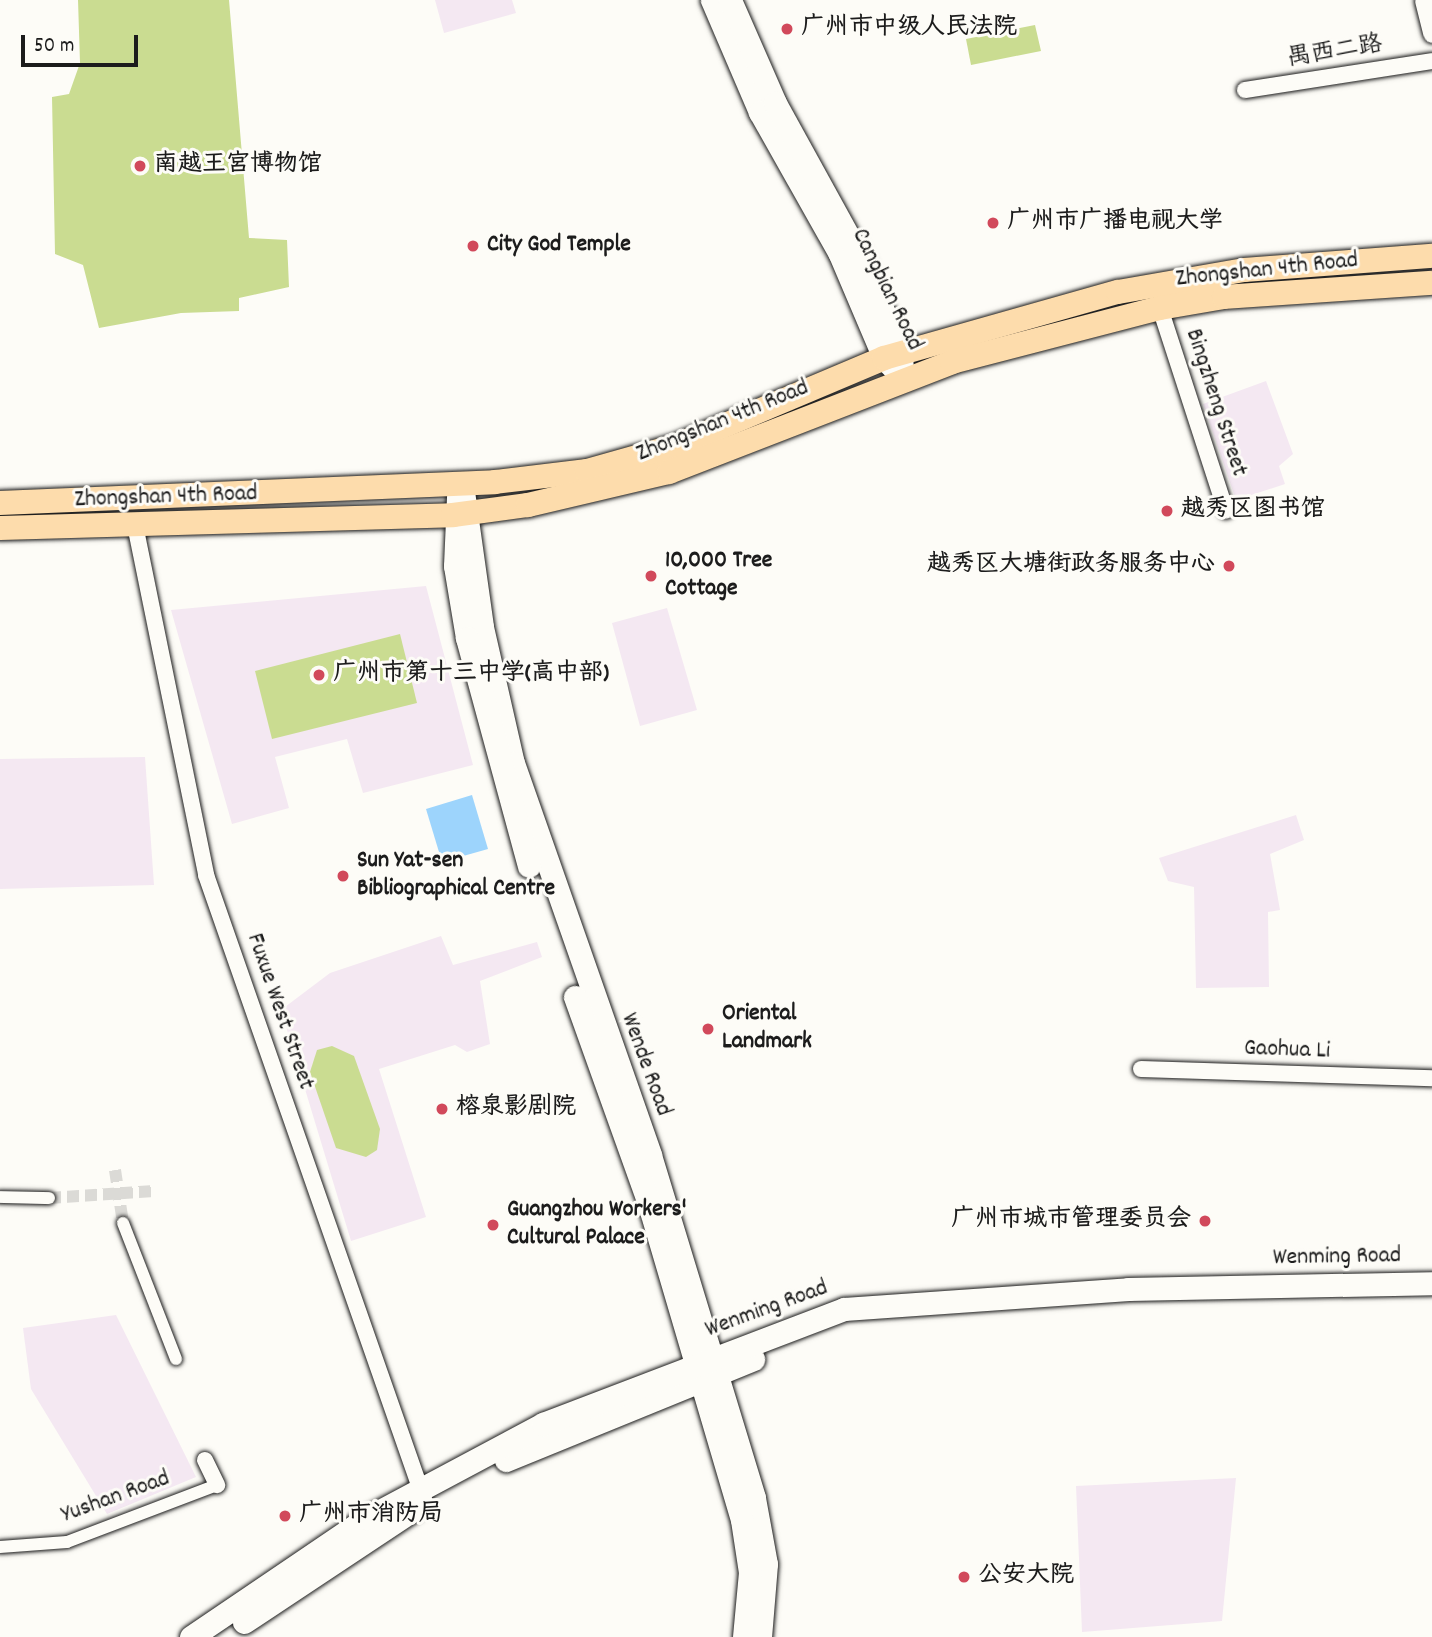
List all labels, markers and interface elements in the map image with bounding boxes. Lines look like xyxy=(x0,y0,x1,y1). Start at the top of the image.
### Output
place label: 广州市中级人民法院 xyxy=(801,15,1017,43)
scale bar xyxy=(24,21,142,65)
marker: 广州市中级人民法院 xyxy=(779,21,795,37)
street label: 禺西二路 xyxy=(1285,31,1385,75)
text: 50 m xyxy=(34,32,74,62)
place label: 南越王宫博物馆 xyxy=(154,152,322,180)
marker: 南越王宫博物馆 xyxy=(132,158,148,174)
place label: 广州市广播电视大学 xyxy=(1007,209,1223,237)
marker: 广州市广播电视大学 xyxy=(985,215,1001,231)
street label: Cangbian Road xyxy=(844,224,928,356)
place label: City God Temple xyxy=(487,232,631,260)
marker: City God Temple xyxy=(465,238,481,254)
street label: Zhongshan 4th Road xyxy=(1175,247,1359,295)
street label: Bingzheng Street xyxy=(1178,326,1252,480)
street label: Zhongshan 4th Road xyxy=(633,374,813,470)
street label: Zhongshan 4th Road xyxy=(74,480,258,516)
place label: 越秀区图书馆 xyxy=(1181,497,1325,525)
marker: 越秀区图书馆 xyxy=(1159,503,1175,519)
place label: 10,000 Tree Cottage xyxy=(665,548,772,604)
place label: 越秀区大塘街政务服务中心 xyxy=(927,552,1215,580)
marker: 越秀区大塘街政务服务中心 xyxy=(1221,558,1237,574)
marker: 10,000 Tree Cottage xyxy=(643,568,659,584)
place label: 广州市第十三中学(高中部) xyxy=(333,661,609,689)
marker: 广州市第十三中学(高中部) xyxy=(311,667,327,683)
place label: Sun Yat-sen Bibliographical Centre xyxy=(357,848,555,904)
marker: Sun Yat-sen Bibliographical Centre xyxy=(335,868,351,884)
street label: Fuxue West Street xyxy=(239,930,319,1094)
place label: Oriental Landmark xyxy=(722,1001,812,1057)
street label: Wende Road xyxy=(613,1010,677,1120)
marker: Oriental Landmark xyxy=(700,1021,716,1037)
street label: Gaohua Li xyxy=(1243,1035,1331,1067)
place label: 榕泉影剧院 xyxy=(456,1095,576,1123)
marker: 榕泉影剧院 xyxy=(434,1101,450,1117)
place label: Guangzhou Workers' Cultural Palace xyxy=(507,1197,686,1253)
place label: 广州市城市管理委员会 xyxy=(951,1207,1191,1235)
marker: 广州市城市管理委员会 xyxy=(1197,1213,1213,1229)
marker: Guangzhou Workers' Cultural Palace xyxy=(485,1217,501,1233)
street label: Wenming Road xyxy=(1273,1242,1401,1274)
street label: Wenming Road xyxy=(702,1275,832,1345)
street label: Yushan Road xyxy=(58,1465,174,1531)
place label: 广州市消防局 xyxy=(299,1502,443,1530)
marker: 广州市消防局 xyxy=(277,1508,293,1524)
place label: 公安大院 xyxy=(978,1563,1074,1591)
marker: 公安大院 xyxy=(956,1569,972,1585)

